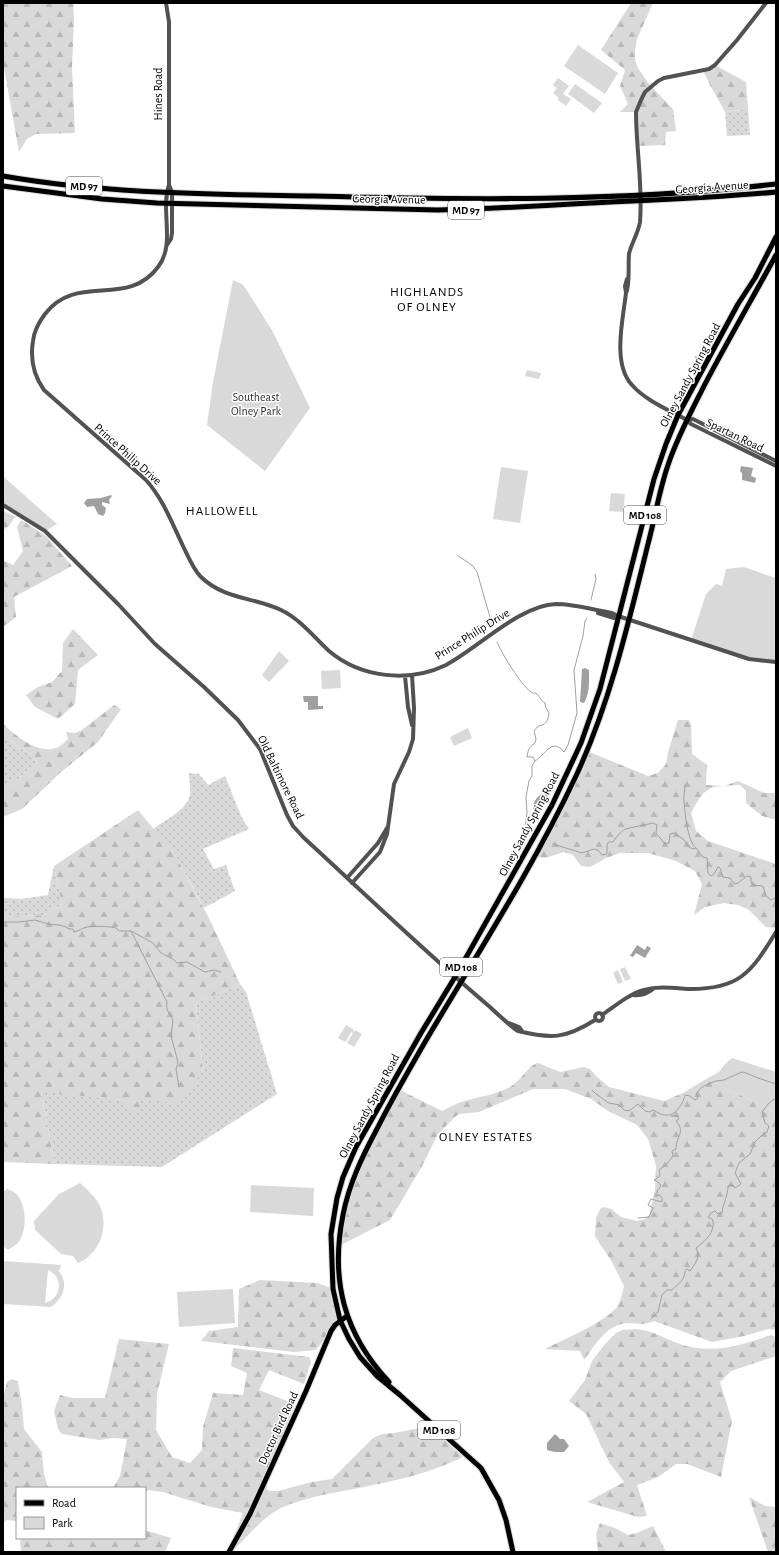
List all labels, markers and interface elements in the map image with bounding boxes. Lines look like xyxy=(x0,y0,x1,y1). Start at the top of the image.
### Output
street label: Hines Road xyxy=(152,67,164,121)
road number: MD 97 xyxy=(66,177,102,195)
street label: Georgia Avenue xyxy=(675,178,749,196)
street label: Georgia Avenue xyxy=(352,192,426,206)
road number: MD 97 xyxy=(448,201,484,219)
district label: HIGHLANDS OF OLNEY xyxy=(390,286,464,314)
street label: Olney Sandy Spring Road xyxy=(657,321,723,430)
park label: Southeast Olney Park xyxy=(231,391,282,418)
street label: Spartan Road xyxy=(704,416,766,454)
street label: Prince Philip Drive xyxy=(92,421,164,487)
district label: HALLOWELL xyxy=(186,505,258,518)
road number: MD 108 xyxy=(624,506,666,524)
street label: Prince Philip Drive xyxy=(433,606,511,662)
street label: Old Baltimore Road xyxy=(256,733,306,821)
street label: Olney Sandy Spring Road xyxy=(496,770,562,879)
road number: MD 108 xyxy=(440,958,482,976)
street label: Olney Sandy Spring Road xyxy=(336,1052,402,1161)
district label: OLNEY ESTATES xyxy=(439,1131,533,1144)
street label: Doctor Bird Road xyxy=(256,1390,300,1466)
road number: MD 108 xyxy=(418,1421,460,1439)
legend xyxy=(16,1487,146,1539)
text: Road xyxy=(52,1497,76,1509)
text: Park xyxy=(52,1517,73,1529)

